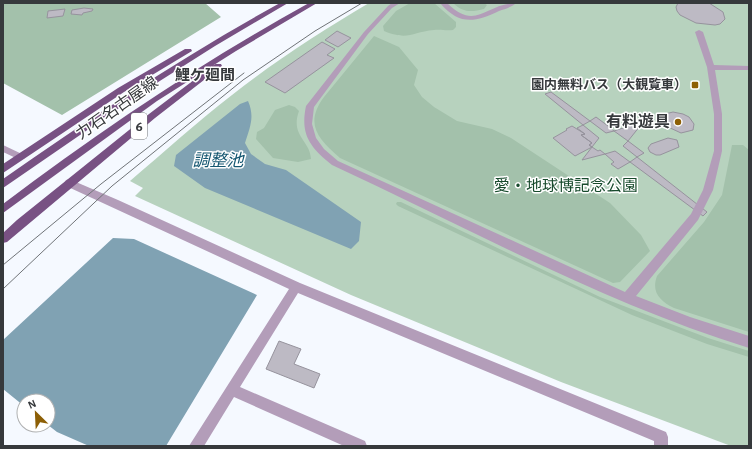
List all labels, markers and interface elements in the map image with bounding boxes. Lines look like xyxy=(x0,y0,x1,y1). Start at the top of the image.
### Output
district label: 鯉ケ廻間 xyxy=(175,67,235,83)
street label: 力石名古屋線 xyxy=(73,73,161,142)
place label: 園内無料バス（大観覧車） xyxy=(531,77,687,92)
marker: 園内無料バス（大観覧車） xyxy=(690,80,700,90)
place label: 有料遊具 xyxy=(606,112,670,130)
road number: 6 xyxy=(131,113,147,139)
marker: 有料遊具 xyxy=(673,117,683,127)
water label: 調整池 xyxy=(193,151,245,169)
park label: 愛・地球博記念公園 xyxy=(494,177,638,194)
north arrow xyxy=(16,393,56,433)
text: N xyxy=(26,398,38,411)

